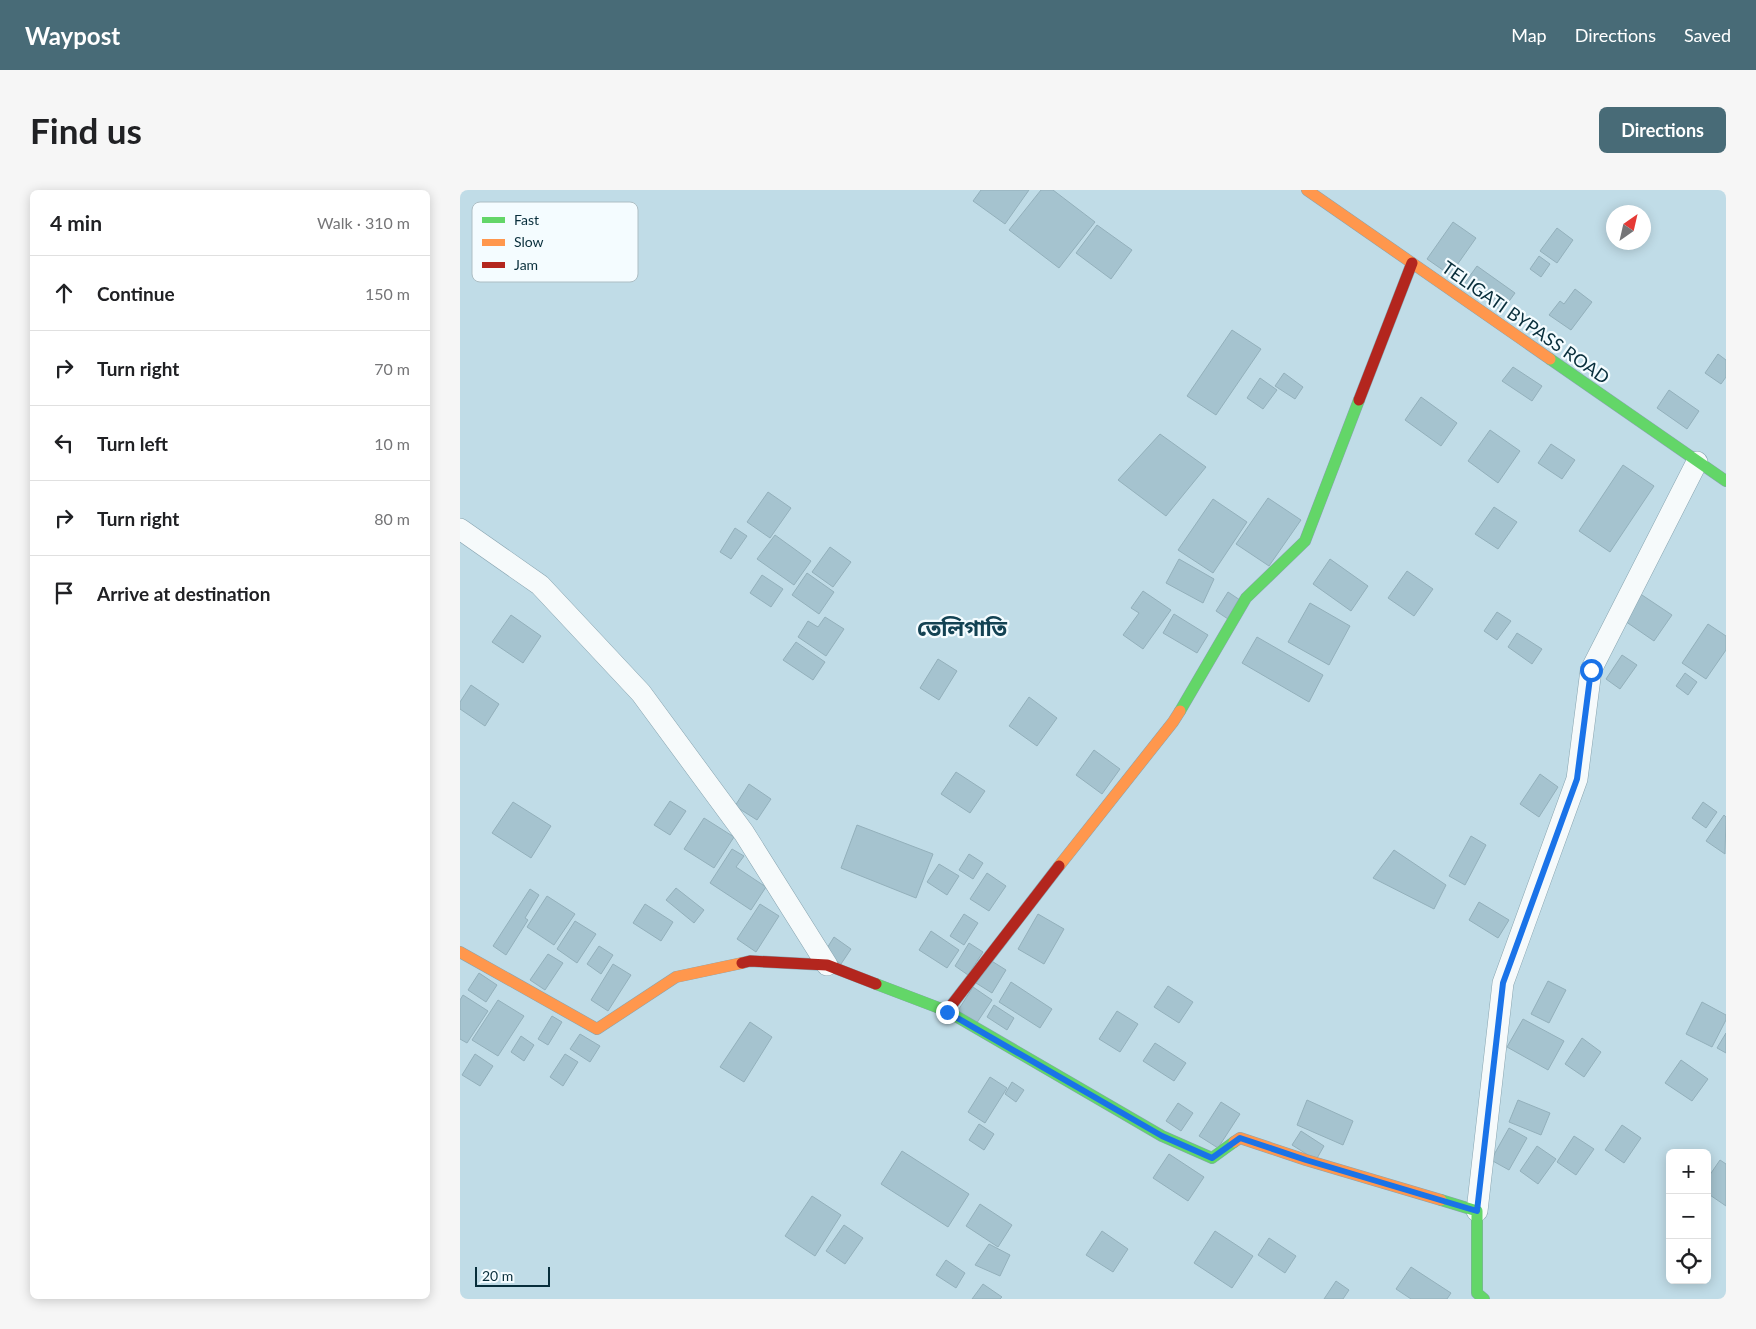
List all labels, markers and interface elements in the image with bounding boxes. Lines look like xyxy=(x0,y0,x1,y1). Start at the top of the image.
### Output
text: Waypost xyxy=(25,21,120,50)
text: Map xyxy=(1511,24,1547,46)
text: Directions xyxy=(1575,24,1656,46)
text: Saved xyxy=(1684,24,1731,46)
button: Directions xyxy=(1599,107,1726,153)
text: Find us xyxy=(30,109,142,151)
legend xyxy=(472,202,638,282)
north arrow xyxy=(1606,205,1651,250)
text: 4 min xyxy=(50,210,102,235)
text: Fast xyxy=(514,211,539,228)
text: Walk · 310 m xyxy=(317,213,410,232)
text: Slow xyxy=(514,233,544,250)
text: Jam xyxy=(514,256,538,273)
street label: TELIGATI BYPASS ROAD xyxy=(1438,256,1614,388)
icon: ahead xyxy=(50,279,78,307)
text: Continue xyxy=(97,282,175,305)
text: 150 m xyxy=(365,284,410,303)
icon: right xyxy=(50,354,78,382)
text: Turn right xyxy=(97,357,179,380)
text: 70 m xyxy=(374,359,410,378)
icon: left xyxy=(50,429,78,457)
text: Turn left xyxy=(97,432,168,455)
text: 10 m xyxy=(374,434,410,453)
icon: right xyxy=(50,504,78,532)
text: Turn right xyxy=(97,507,179,530)
text: 80 m xyxy=(374,509,410,528)
icon: arrive xyxy=(50,579,78,607)
text: Arrive at destination xyxy=(97,582,270,605)
district label: তেলিগাতি xyxy=(917,614,1008,641)
route start xyxy=(1580,659,1603,682)
route end xyxy=(936,1001,959,1024)
map controls xyxy=(1666,1149,1711,1284)
button: + xyxy=(1666,1149,1711,1194)
button: − xyxy=(1666,1194,1711,1239)
button: locate xyxy=(1666,1239,1711,1284)
scale bar xyxy=(475,1264,550,1287)
text: 20 m xyxy=(482,1267,513,1284)

